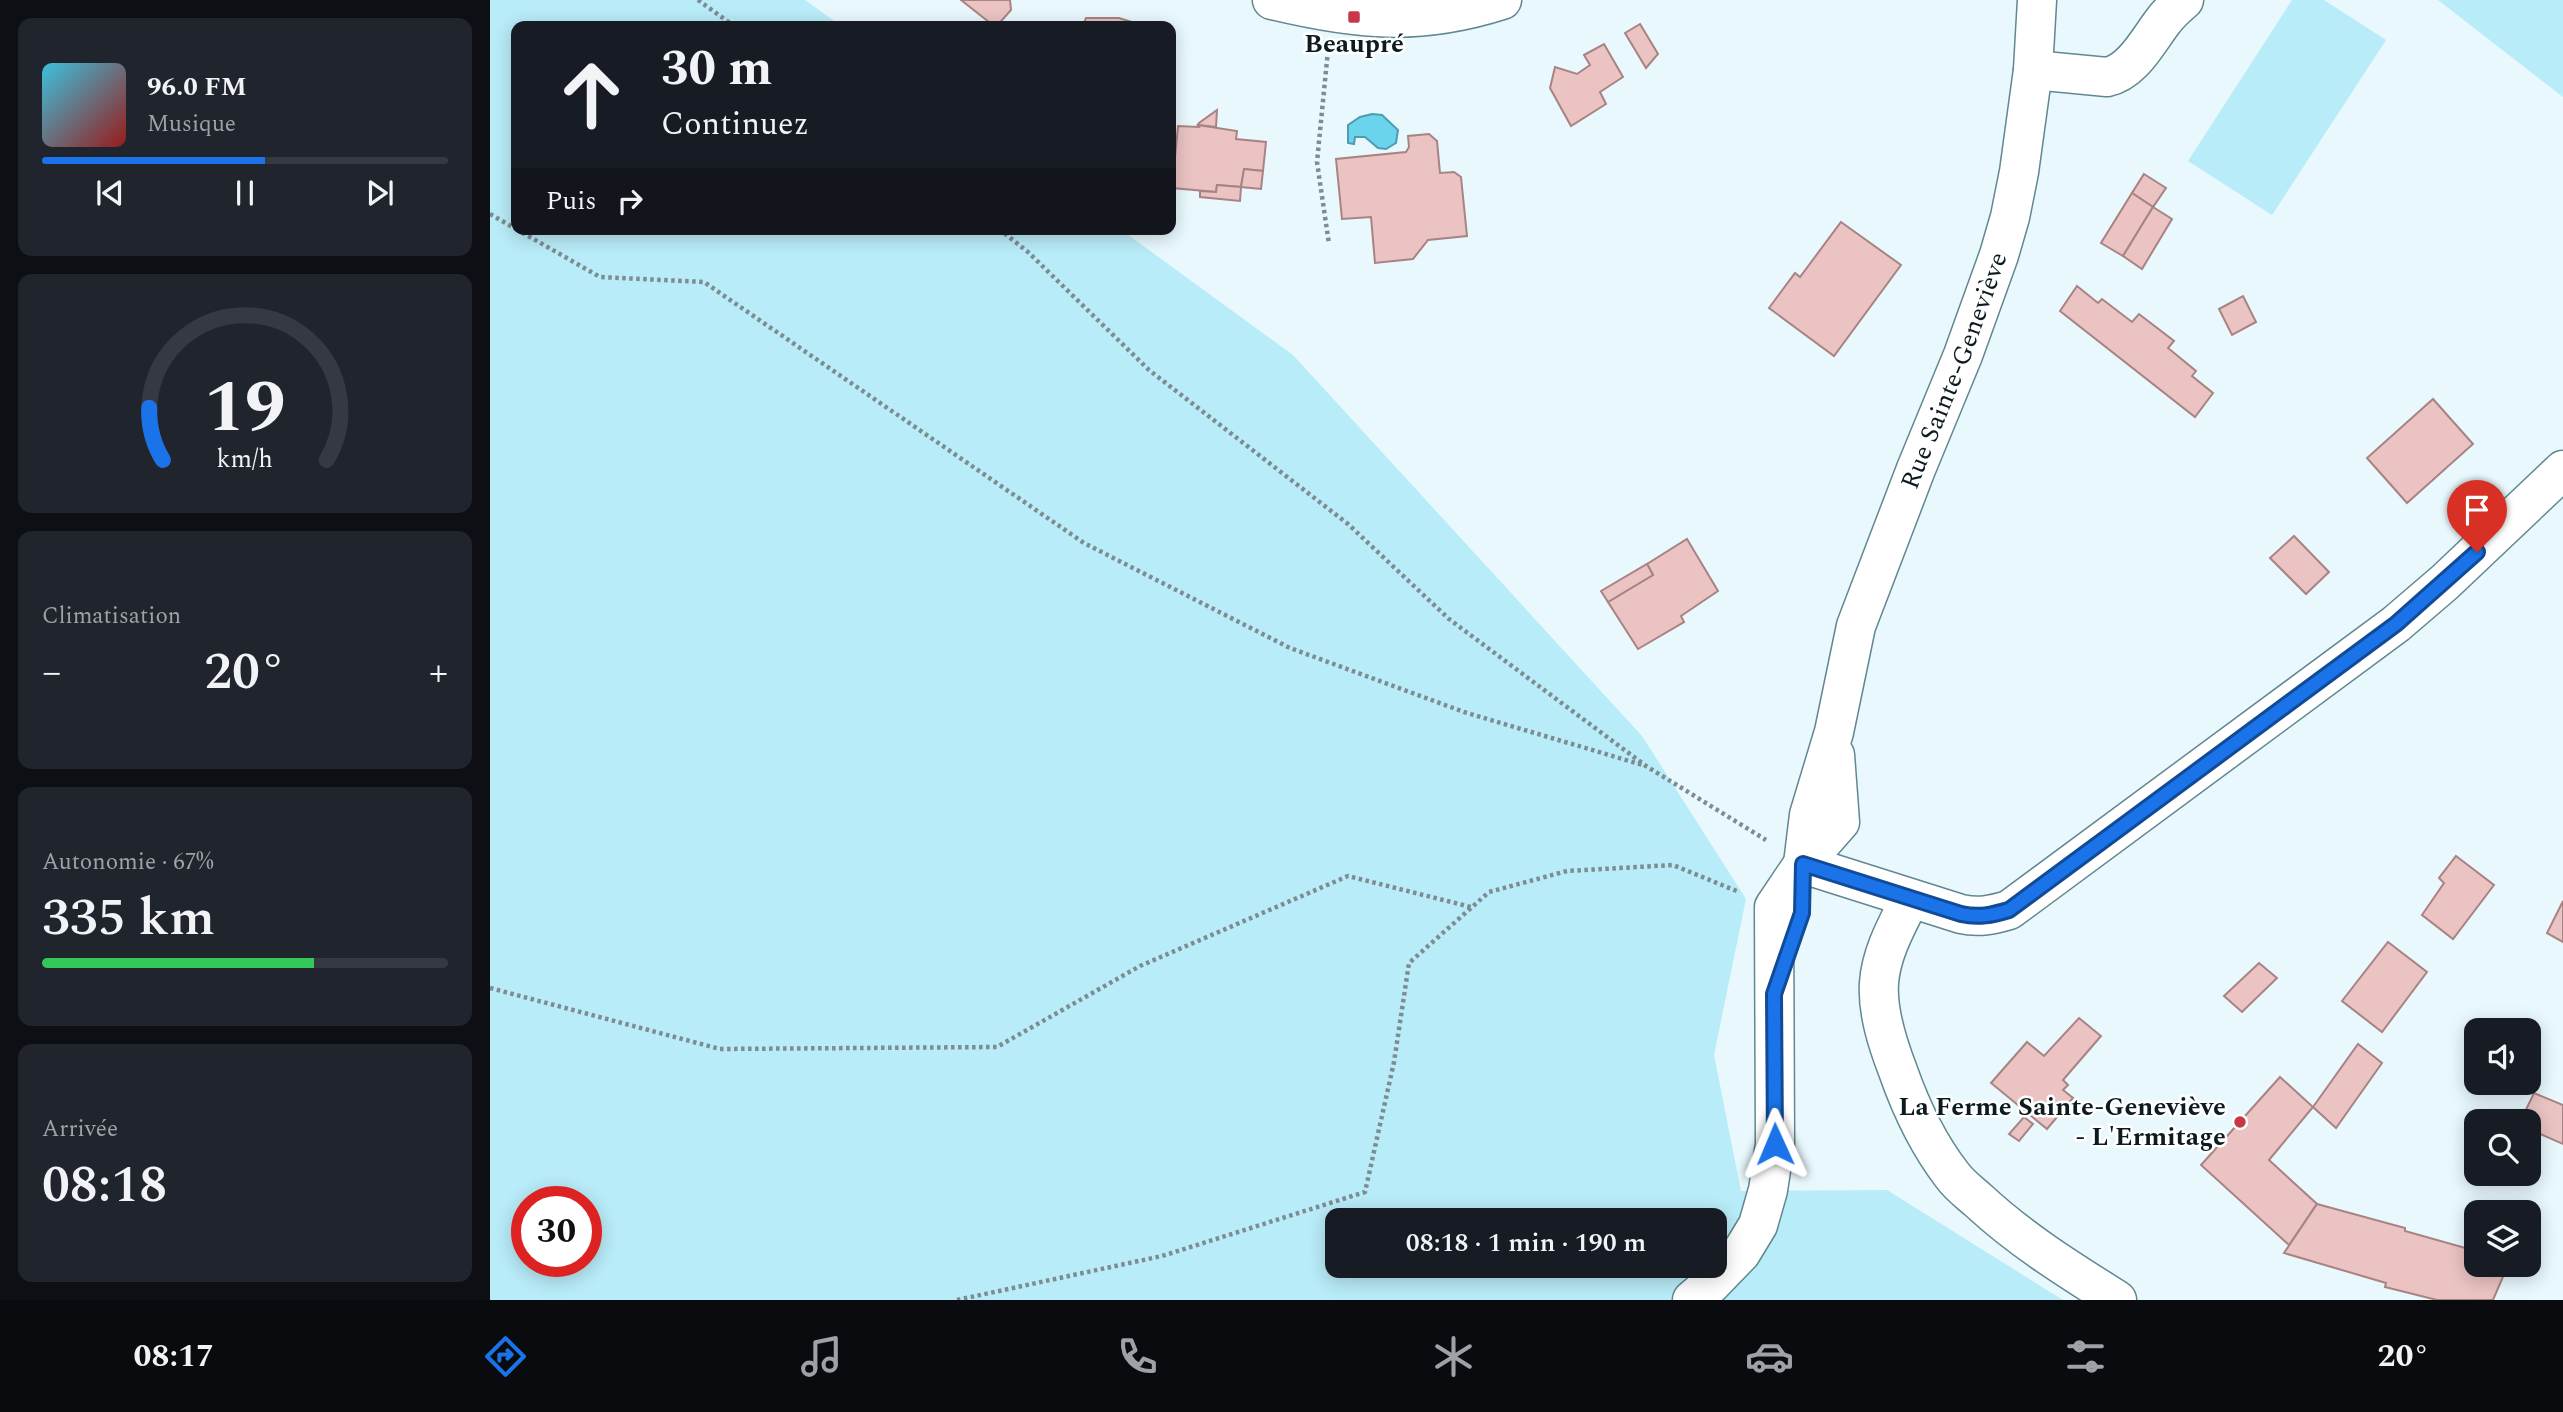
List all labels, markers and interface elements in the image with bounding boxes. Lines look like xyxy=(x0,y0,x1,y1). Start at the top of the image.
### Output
marker: Beaupré xyxy=(1346,9,1362,25)
place label: Beaupré xyxy=(1304,24,1404,64)
text: 30 m xyxy=(661,32,772,107)
icon: ahead xyxy=(546,49,637,140)
text: 96.0 FM xyxy=(147,67,247,107)
text: Continuez xyxy=(661,100,809,149)
text: Musique xyxy=(147,107,236,142)
icon: previous xyxy=(91,174,129,212)
icon: pause xyxy=(226,174,264,212)
icon: next xyxy=(361,174,399,212)
text: Puis xyxy=(546,181,597,221)
icon: right xyxy=(611,182,649,220)
street label: Rue Sainte-Geneviève xyxy=(1890,246,2018,495)
text: 19 xyxy=(204,353,286,464)
text: km/h xyxy=(217,440,273,478)
pin xyxy=(2447,480,2507,552)
icon: arrive xyxy=(2458,491,2496,529)
text: Climatisation xyxy=(42,599,181,634)
text: 20° xyxy=(204,633,286,712)
text: − xyxy=(42,644,61,702)
text: + xyxy=(429,644,448,702)
text: Autonomie · 67% xyxy=(42,845,214,880)
text: 335 km xyxy=(42,879,215,958)
map controls xyxy=(2464,1018,2541,1277)
button: sound xyxy=(2464,1018,2541,1095)
place label: La Ferme Sainte-Geneviève - L'Ermitage xyxy=(1899,1087,2226,1157)
position arrow xyxy=(1738,1107,1812,1181)
button: search xyxy=(2464,1109,2541,1186)
text: Arrivée xyxy=(42,1112,118,1147)
marker: La Ferme Sainte-Geneviève - L'Ermitage xyxy=(2232,1114,2248,1130)
text: 08:18 xyxy=(42,1146,167,1225)
speed limit sign: 30 xyxy=(511,1186,602,1277)
button: layers xyxy=(2464,1200,2541,1277)
text: 08:18 · 1 min · 190 m xyxy=(1406,1223,1646,1263)
text: 08:17 xyxy=(134,1332,214,1381)
icon: directions xyxy=(481,1332,530,1381)
icon: music xyxy=(797,1332,846,1381)
icon: phone xyxy=(1113,1332,1162,1381)
icon: climate xyxy=(1429,1332,1478,1381)
icon: car xyxy=(1745,1332,1794,1381)
icon: filters xyxy=(2061,1332,2110,1381)
text: 20° xyxy=(2377,1332,2429,1381)

